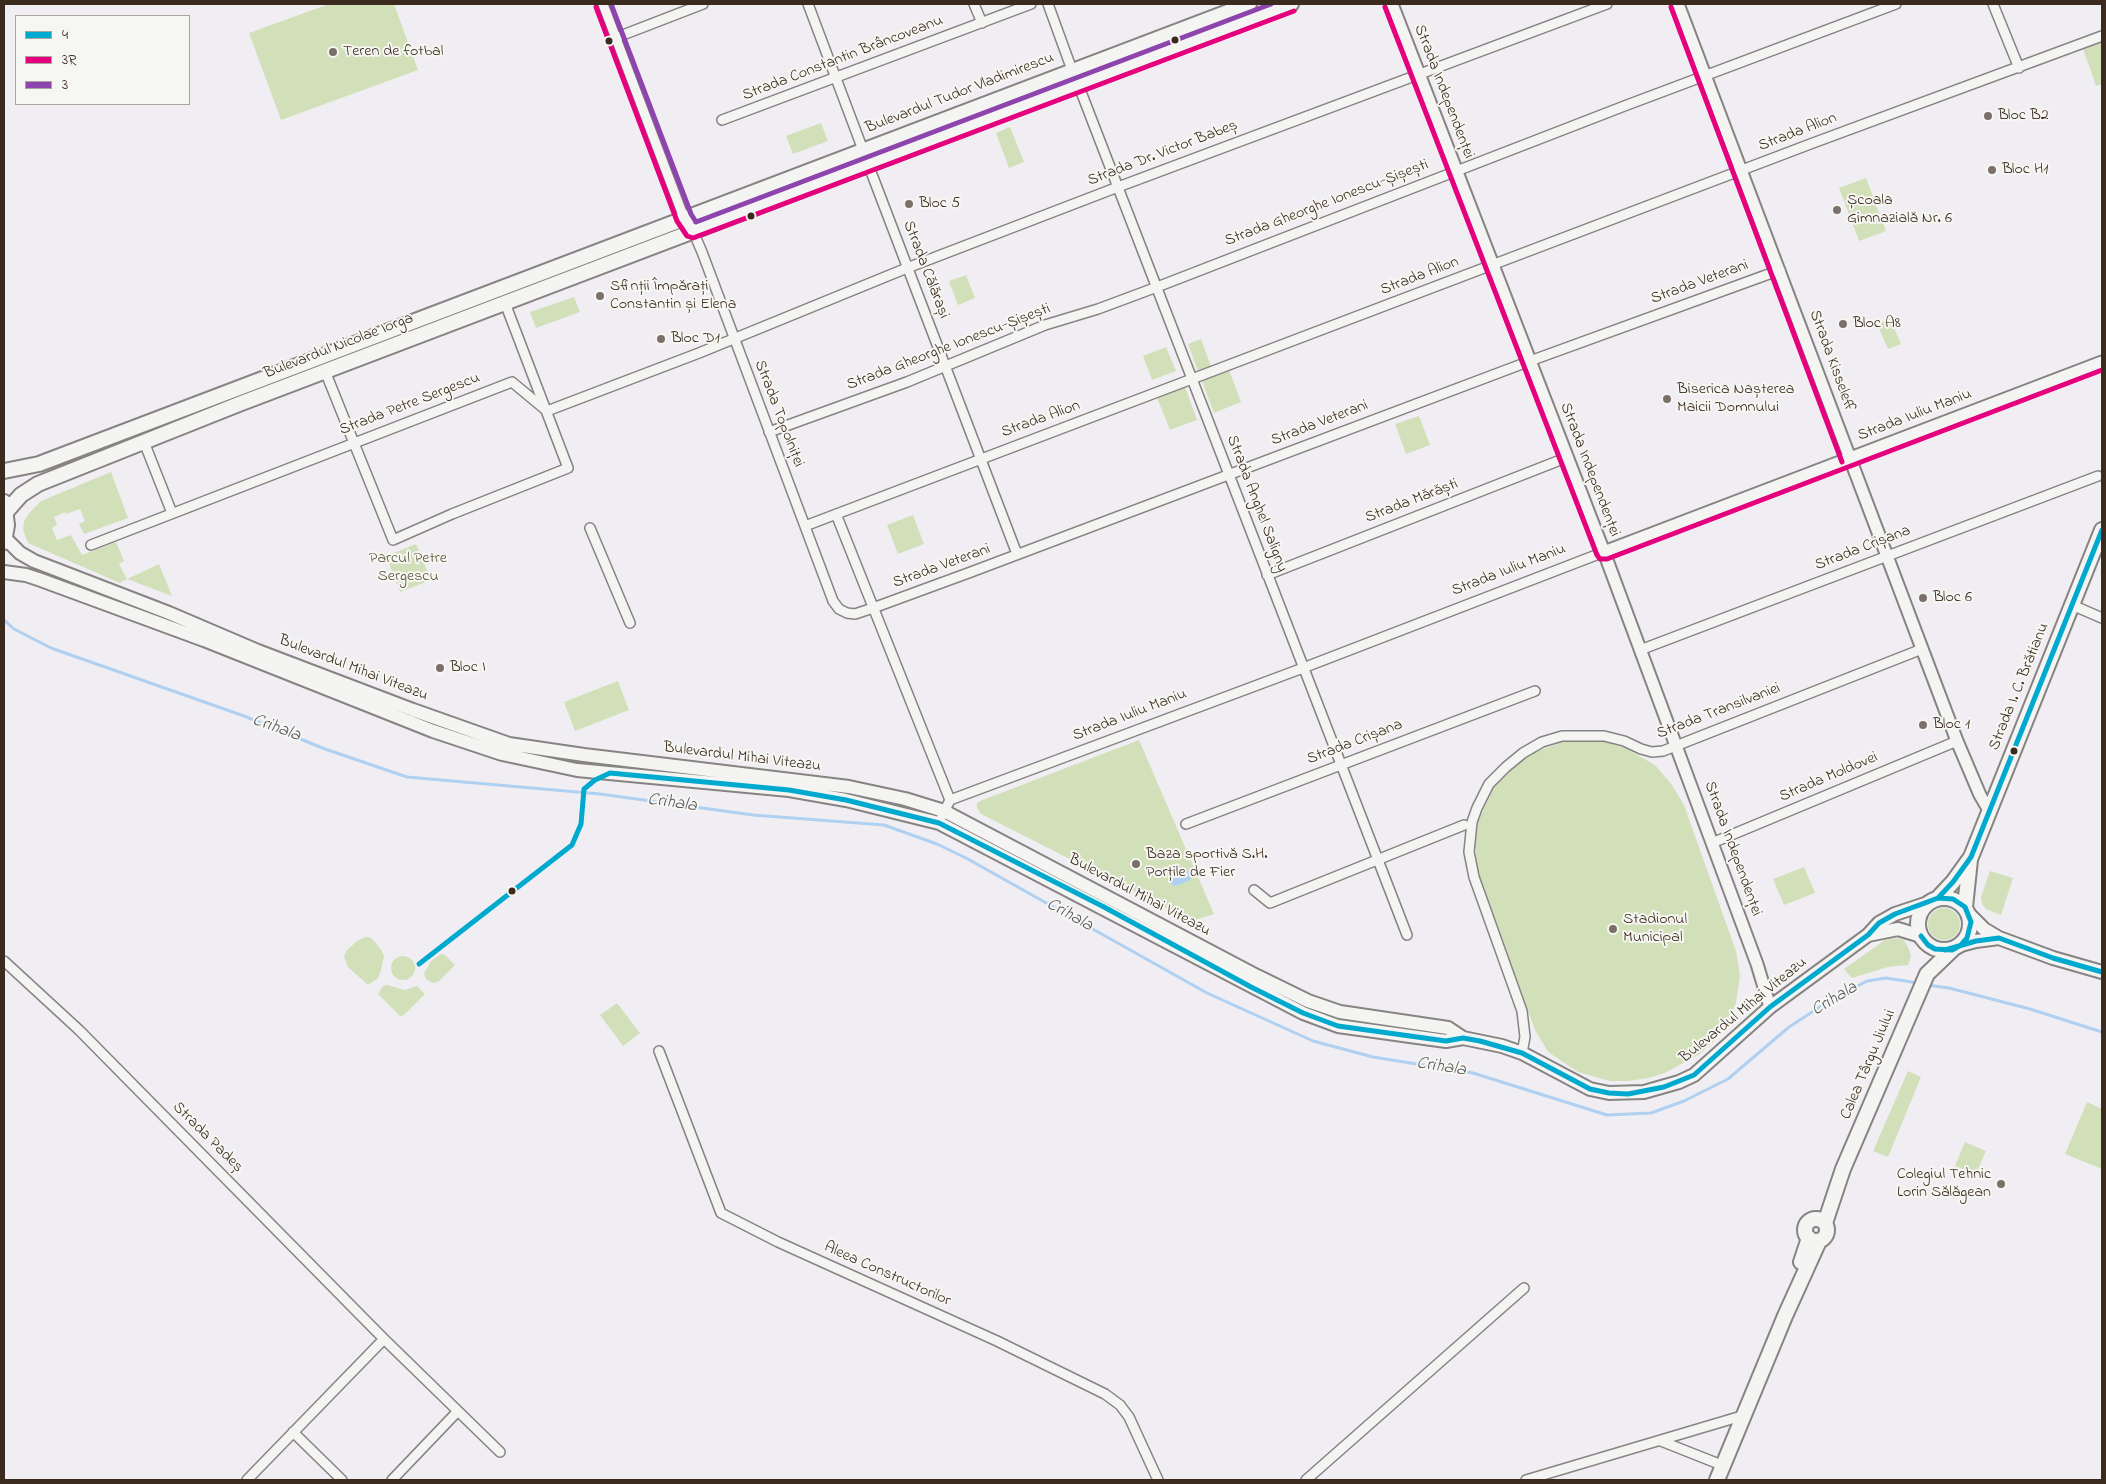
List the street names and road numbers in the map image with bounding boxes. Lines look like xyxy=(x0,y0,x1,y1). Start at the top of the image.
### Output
street label: Strada Constantin Brâncoveanu xyxy=(740,12,946,106)
street label: Strada Independenței xyxy=(1409,22,1477,162)
street label: Bulevardul Tudor Vladimirescu xyxy=(863,49,1057,139)
street label: Strada Alion xyxy=(1756,109,1840,157)
street label: Strada Dr. Victor Babeș xyxy=(1085,117,1241,191)
street label: Strada Gheorghe Ionescu-Șișești xyxy=(1222,156,1432,252)
street label: Strada Călărași xyxy=(898,218,952,322)
street label: Strada Alion xyxy=(1378,253,1462,301)
street label: Strada Veterani xyxy=(1649,256,1751,310)
street label: Strada Gheorghe Ionescu-Șișești xyxy=(844,300,1054,396)
street label: Strada Kisseleff xyxy=(1804,308,1858,414)
street label: Bulevardul Nicolae Iorga xyxy=(262,310,416,384)
street label: Strada Topolniței xyxy=(749,358,807,470)
street label: Strada Petre Sergescu xyxy=(337,369,483,441)
street label: Strada Iuliu Maniu xyxy=(1855,385,1975,447)
street label: Strada Alion xyxy=(999,397,1083,443)
street label: Strada Veterani xyxy=(1269,397,1371,451)
street label: Strada Independenței xyxy=(1555,400,1623,540)
street label: Strada Anghel Saligny xyxy=(1221,433,1291,575)
street label: Strada Mărăști xyxy=(1363,475,1461,529)
street label: Strada Crișana xyxy=(1812,522,1914,576)
street label: Strada Veterani xyxy=(891,540,993,594)
street label: Strada Iuliu Maniu xyxy=(1449,540,1569,602)
street label: Strada I. C. Brătianu xyxy=(1986,621,2054,753)
street label: Bulevardul Mihai Viteazu xyxy=(276,632,430,706)
street label: Strada Transilvaniei xyxy=(1654,680,1784,744)
street label: Strada Iuliu Maniu xyxy=(1070,685,1190,747)
street label: Strada Crișana xyxy=(1304,716,1406,770)
street label: Bulevardul Mihai Viteazu xyxy=(662,739,822,777)
street label: Strada Moldovei xyxy=(1777,749,1881,807)
street label: Strada Independenței xyxy=(1699,779,1765,919)
street label: Bulevardul Mihai Viteazu xyxy=(1065,850,1213,942)
street label: Bulevardul Mihai Viteazu xyxy=(1676,954,1812,1068)
street label: Calea Târgu Jiului xyxy=(1837,1007,1901,1123)
street label: Strada Padeș xyxy=(168,1099,246,1177)
street label: Aleea Constructorilor xyxy=(821,1238,953,1312)

